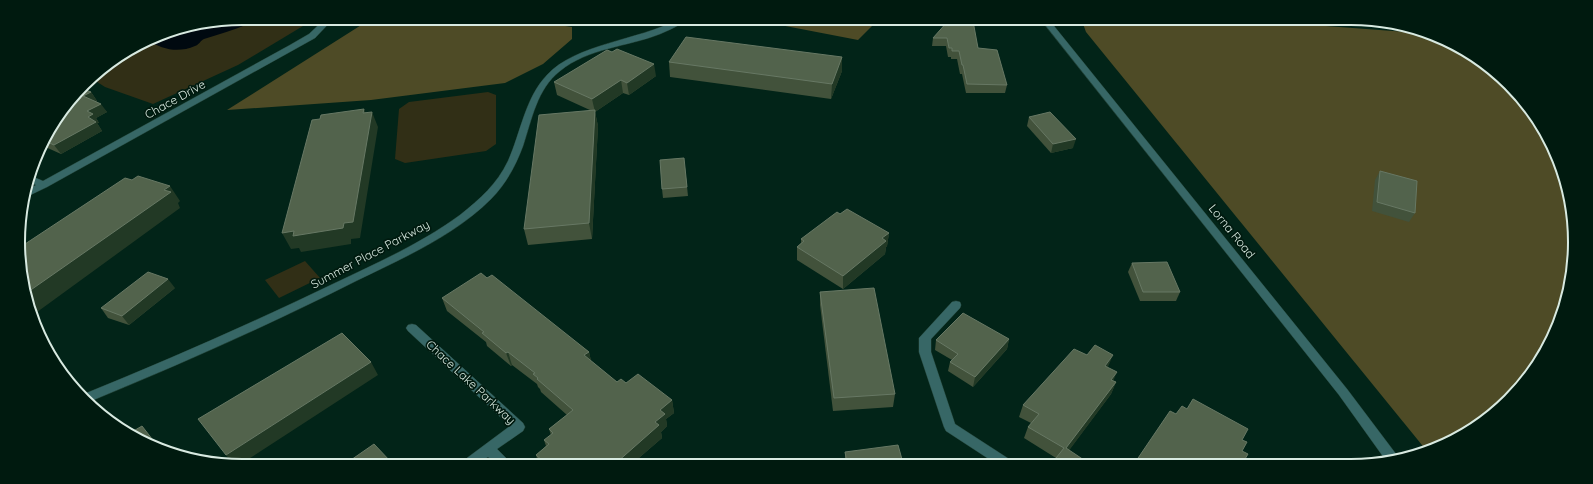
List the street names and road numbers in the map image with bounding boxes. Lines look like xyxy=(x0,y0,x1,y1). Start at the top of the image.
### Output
street label: Chace Drive xyxy=(142,76,208,122)
street label: Lorna Road xyxy=(1206,201,1258,261)
street label: Summer Place Parkway xyxy=(308,216,432,292)
street label: Chace Lake Parkway xyxy=(423,337,519,427)

